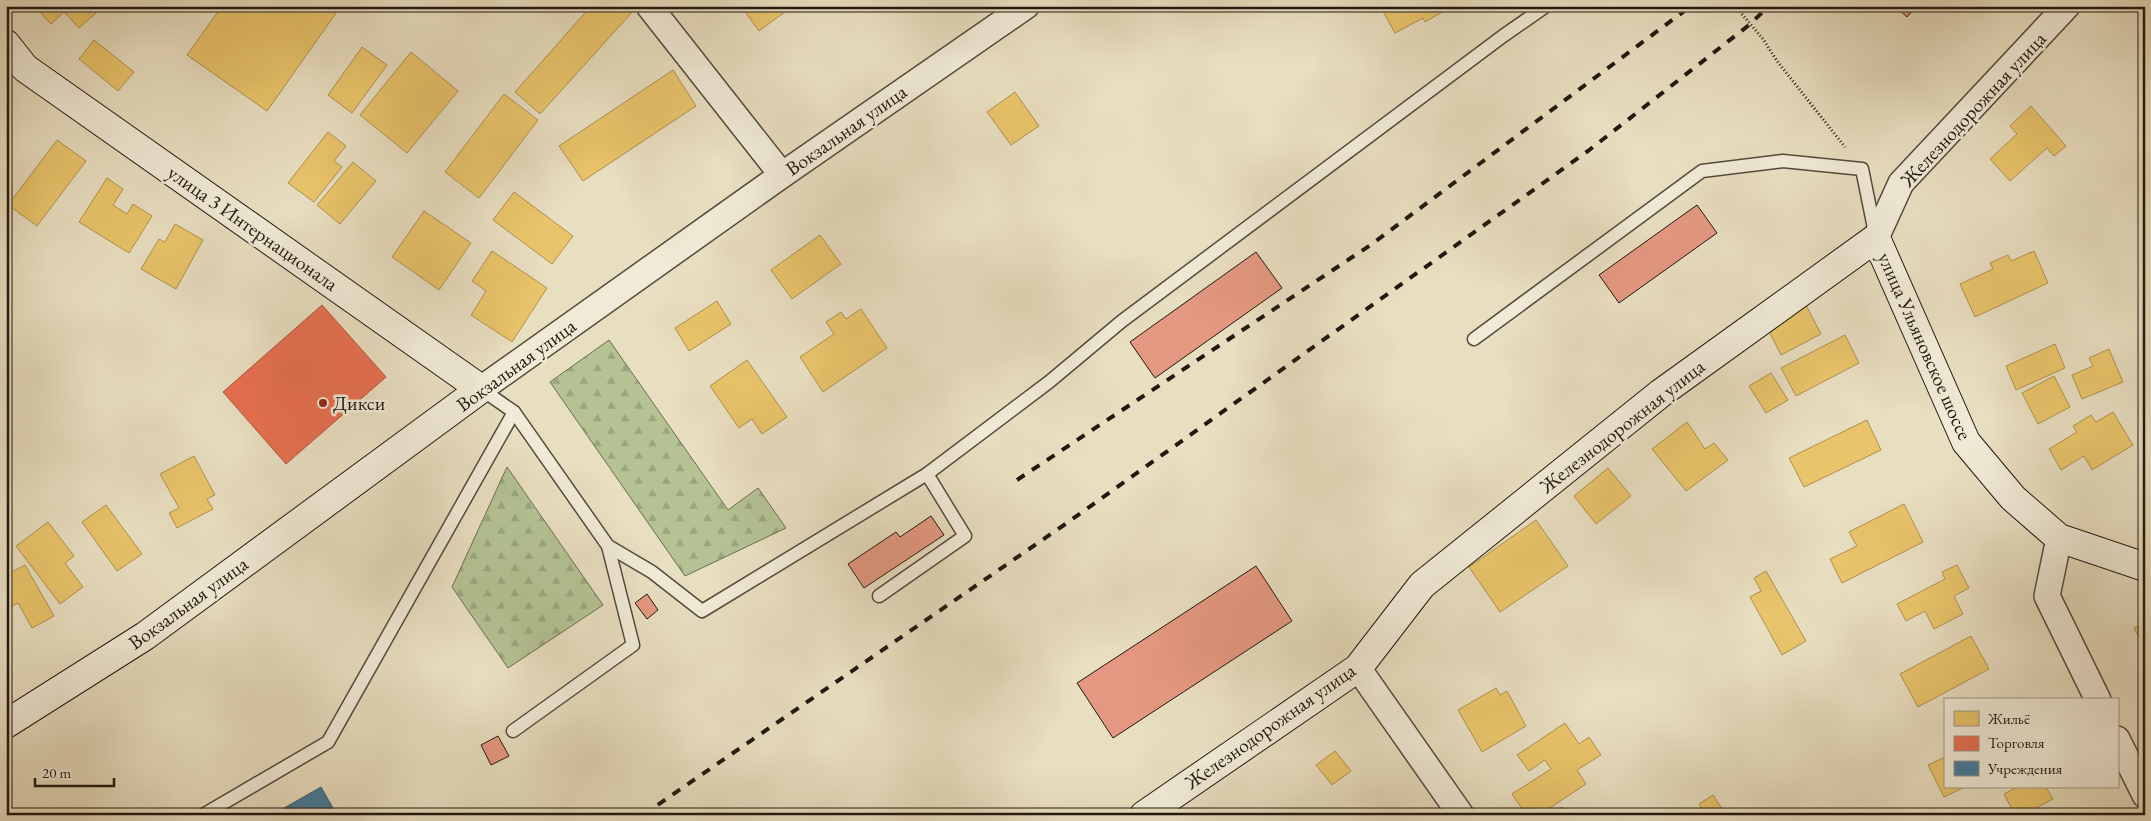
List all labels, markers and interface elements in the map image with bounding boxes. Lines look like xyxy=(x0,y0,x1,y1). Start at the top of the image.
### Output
street label: Железнодорожная улица xyxy=(1894,26,2052,193)
street label: Вокзальная улица xyxy=(780,79,912,181)
street label: улица 3 Интернационала xyxy=(163,159,343,297)
street label: улица Ульяновское шоссе xyxy=(1872,248,1978,444)
street label: Вокзальная улица xyxy=(451,313,581,417)
street label: Железнодорожная улица xyxy=(1533,353,1710,499)
place label: Дикси xyxy=(333,390,386,416)
marker: Дикси xyxy=(317,397,329,409)
street label: Вокзальная улица xyxy=(123,551,253,655)
street label: Железнодорожная улица xyxy=(1179,657,1361,795)
legend xyxy=(1944,698,2118,788)
text: Жильё xyxy=(1987,709,2030,728)
text: Торговля xyxy=(1988,733,2045,752)
scale bar xyxy=(35,756,114,788)
text: Учреждения xyxy=(1987,759,2063,778)
text: 20 m xyxy=(42,763,71,782)

